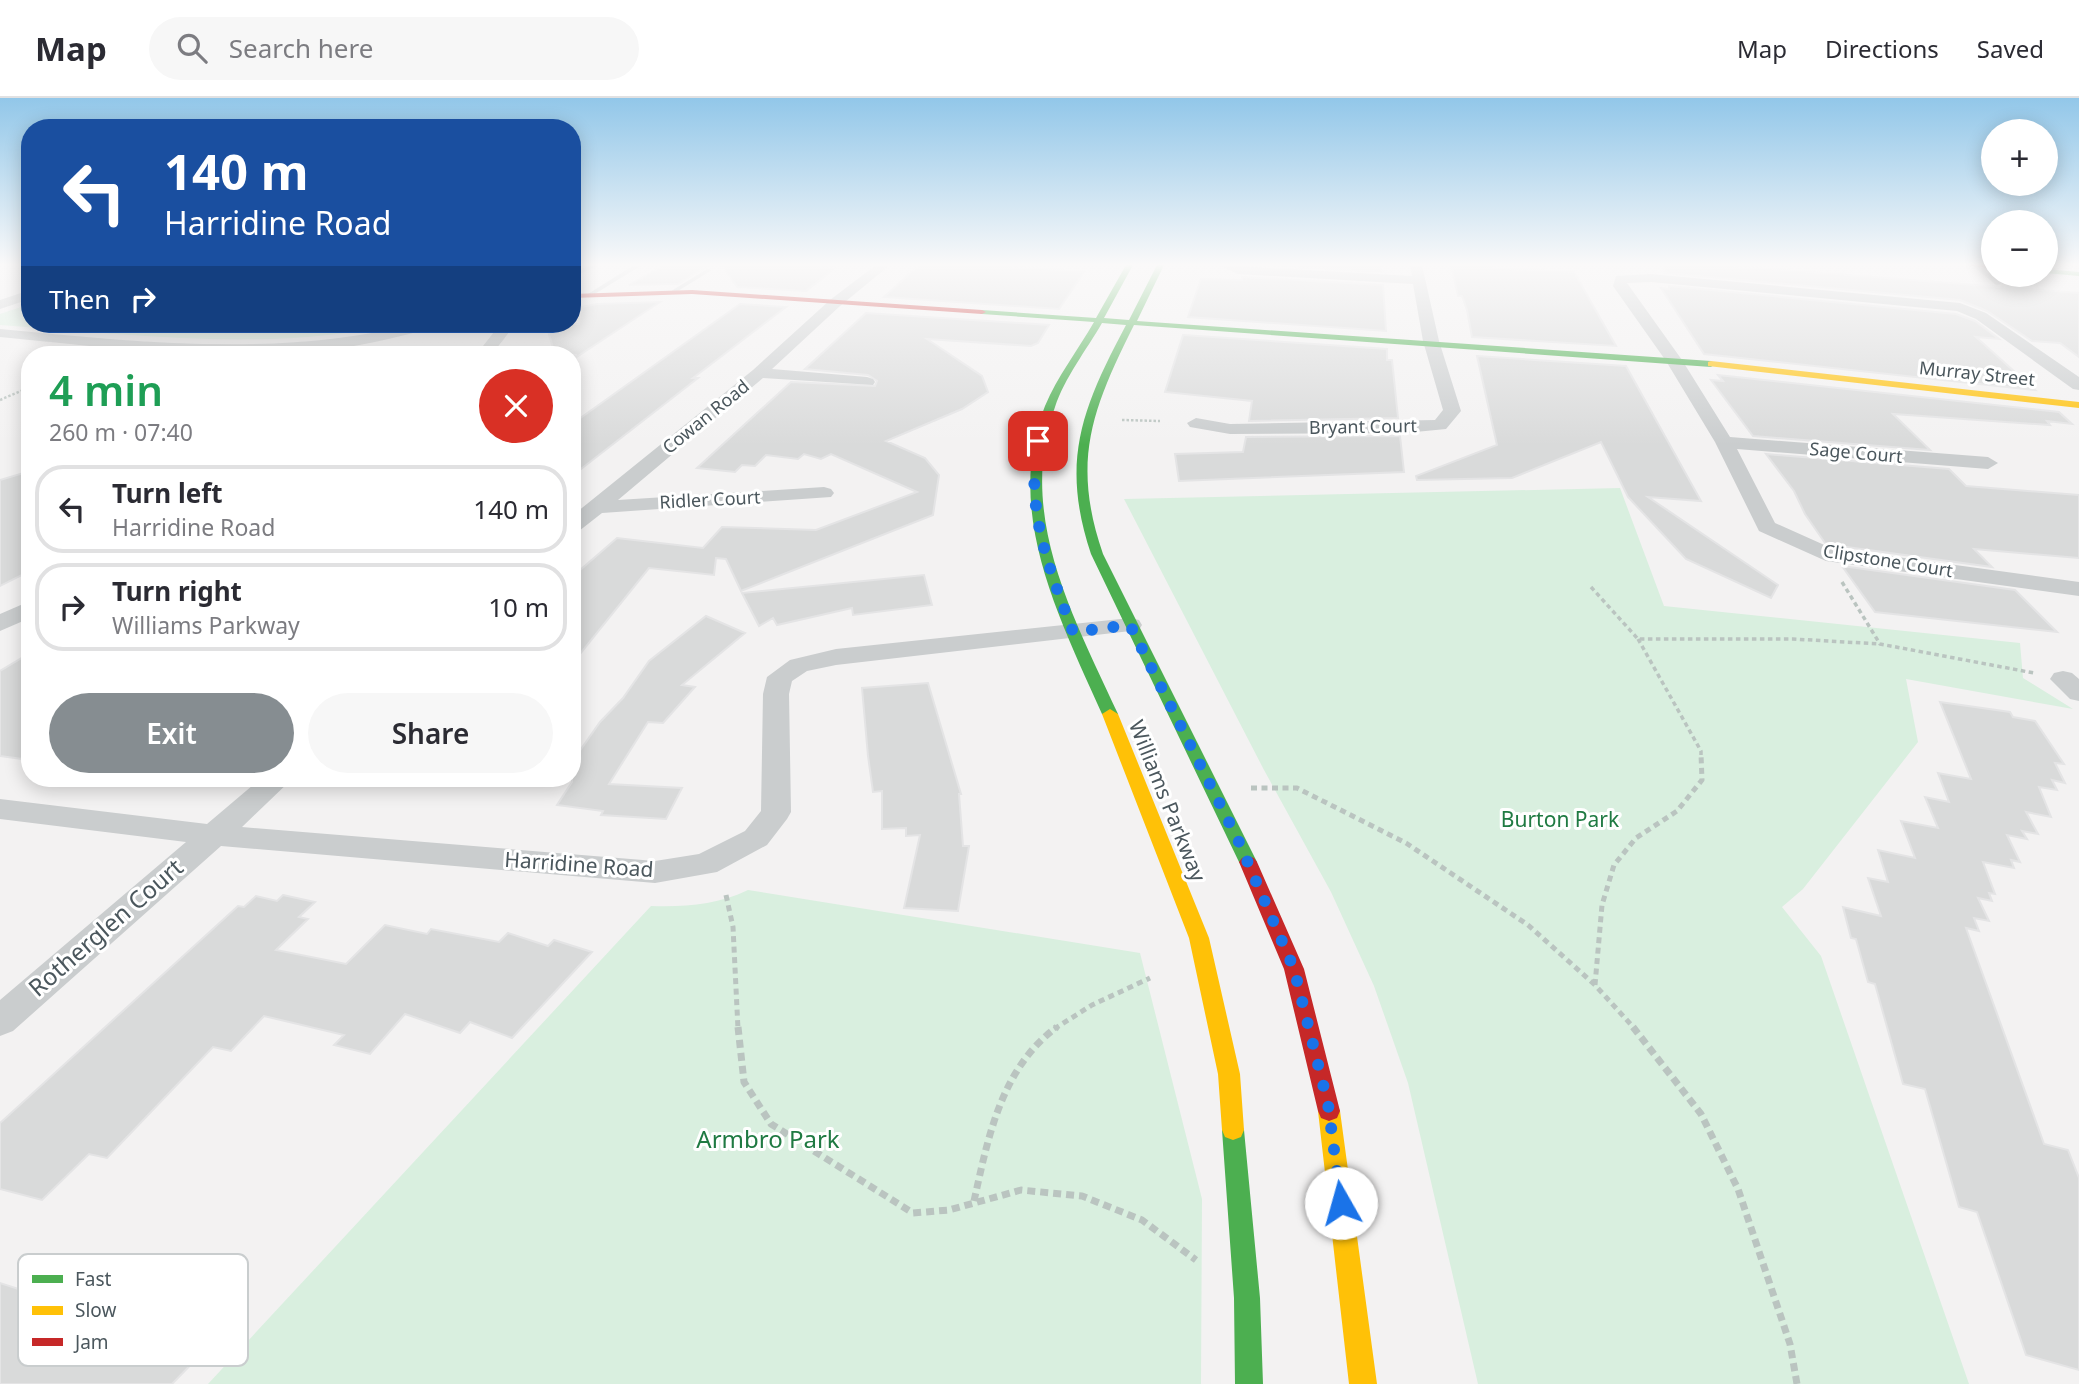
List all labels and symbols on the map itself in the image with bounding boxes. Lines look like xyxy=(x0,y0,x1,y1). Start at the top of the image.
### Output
street label: Murray Street xyxy=(1918,355,2037,391)
street label: Cowan Road xyxy=(657,374,754,459)
pin xyxy=(1008,411,1068,471)
street label: Bryant Court xyxy=(1309,413,1418,439)
street label: Sage Court xyxy=(1809,436,1904,468)
street label: Ridler Court xyxy=(659,484,762,514)
street label: Clipstone Court xyxy=(1822,538,1955,582)
street label: Williams Parkway xyxy=(1123,716,1213,886)
park label: Burton Park xyxy=(1501,805,1620,833)
street label: Harridine Road xyxy=(504,845,654,883)
street label: Rotherglen Court xyxy=(21,850,190,1003)
park label: Armbro Park xyxy=(696,1122,840,1155)
position arrow xyxy=(1304,1166,1378,1240)
legend xyxy=(18,1254,248,1366)
text: Fast xyxy=(75,1266,112,1292)
text: Slow xyxy=(75,1297,116,1323)
text: Jam xyxy=(73,1329,109,1355)

